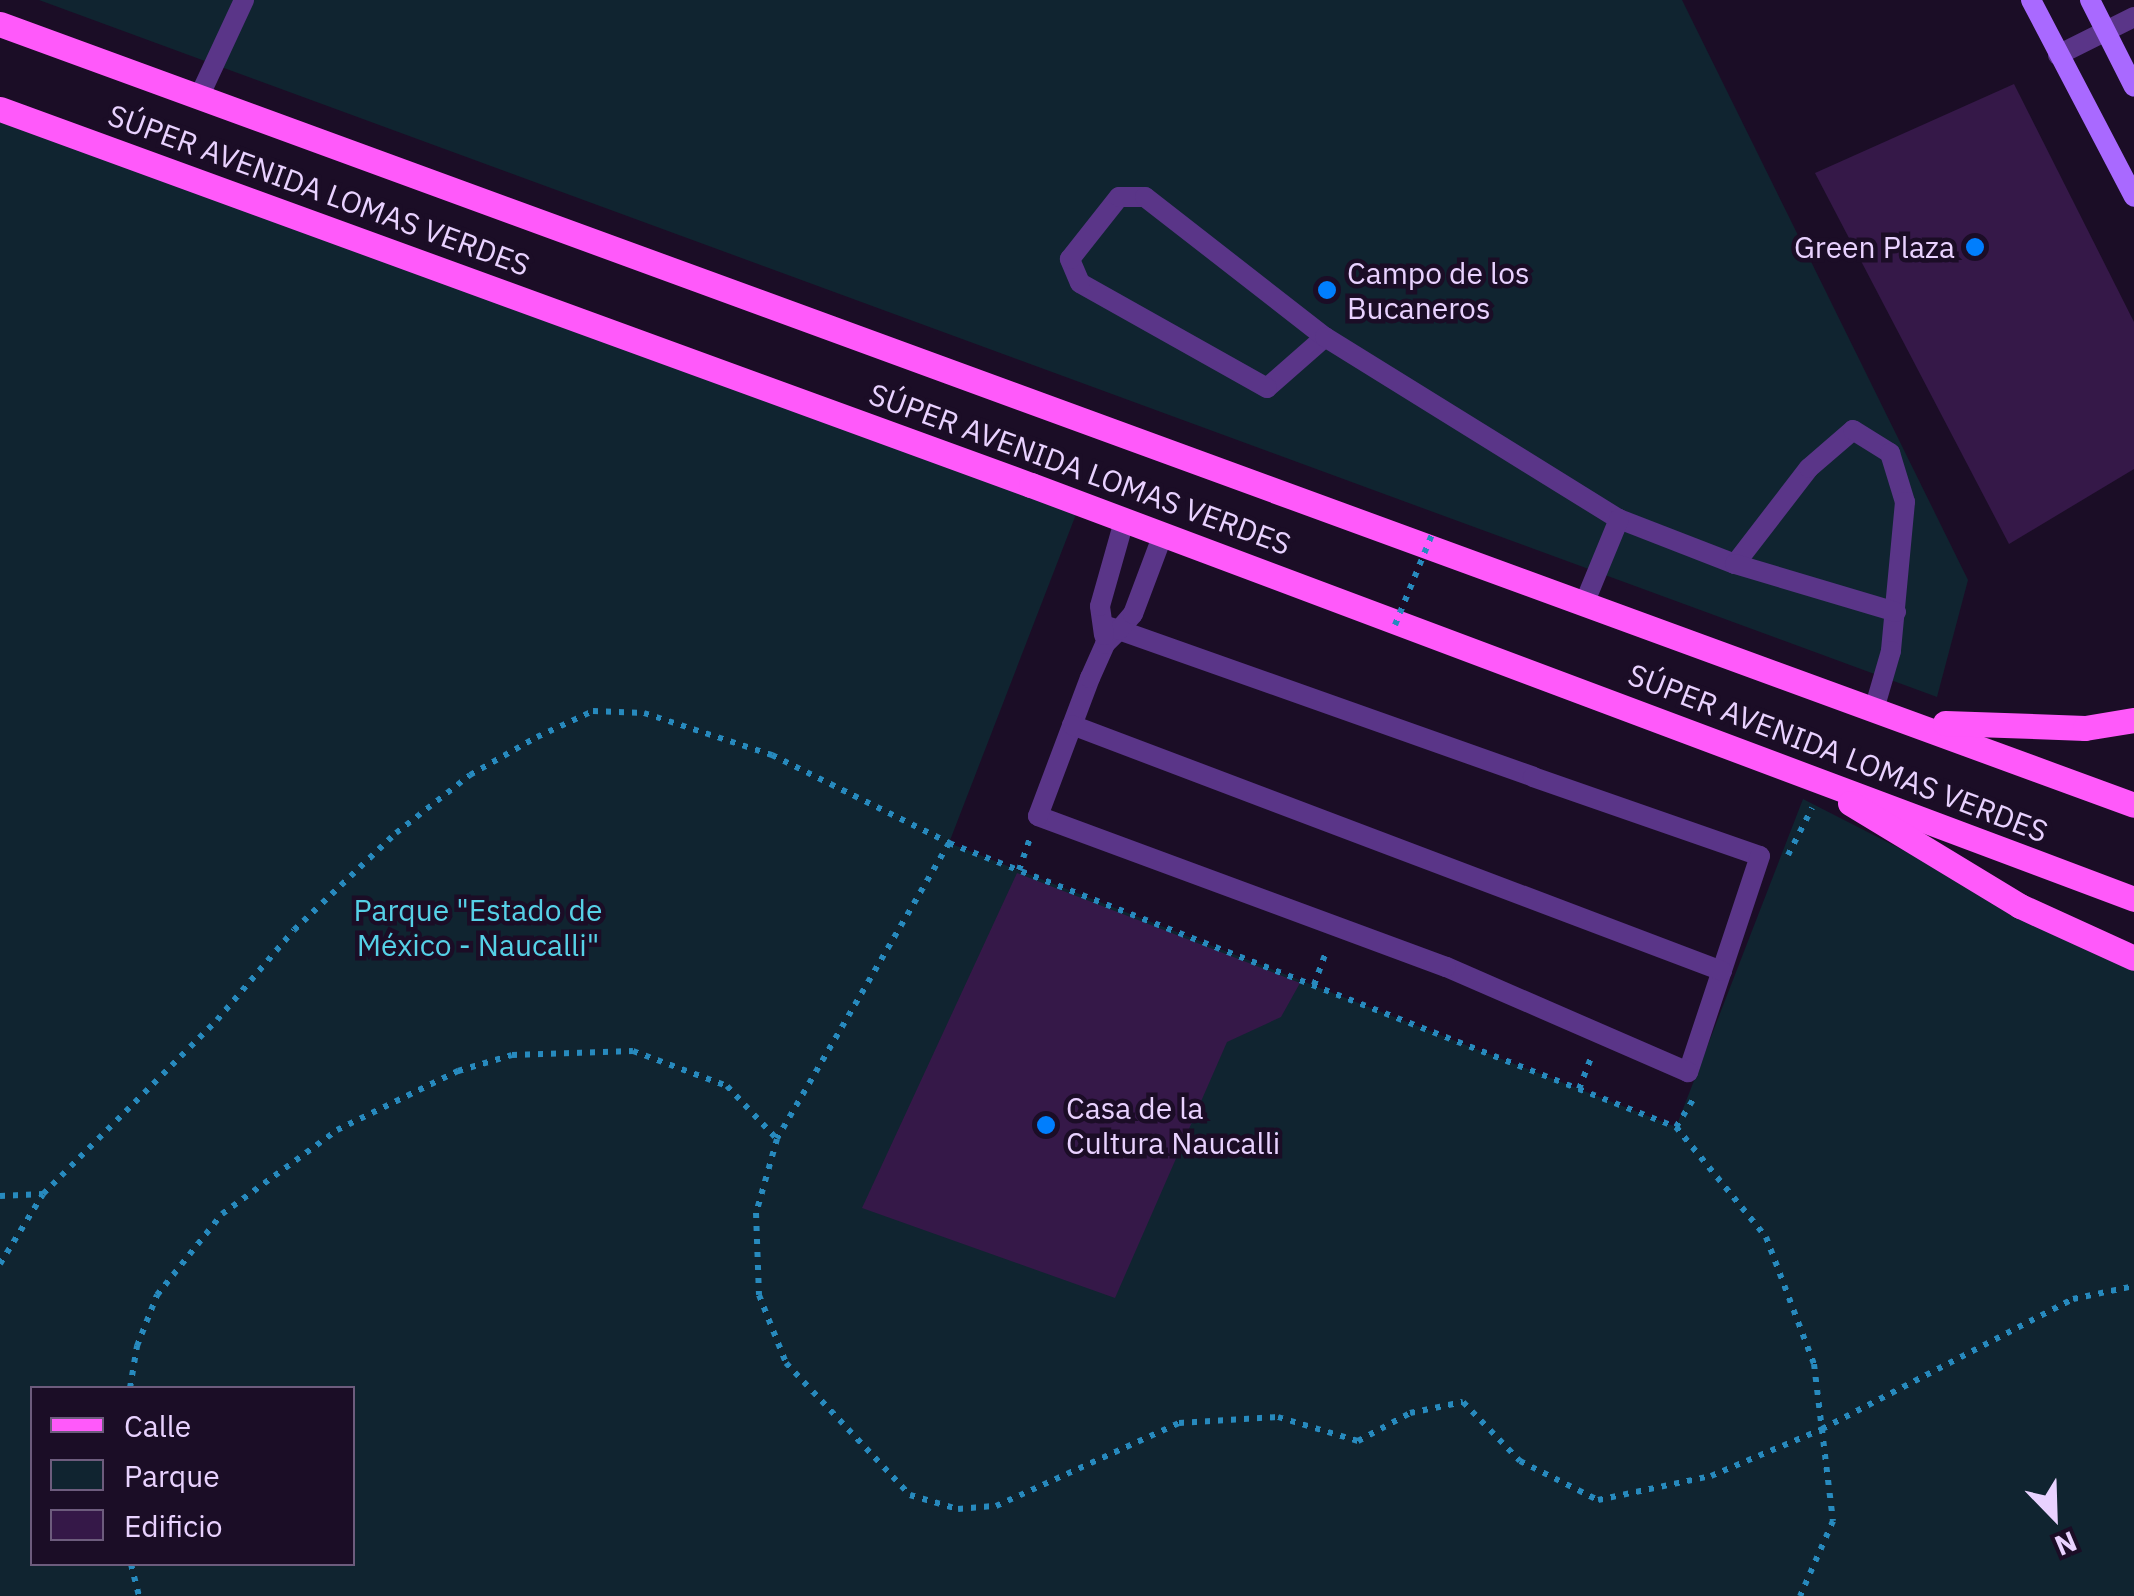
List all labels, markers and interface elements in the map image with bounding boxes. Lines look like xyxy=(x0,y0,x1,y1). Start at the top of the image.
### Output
street label: SÚPER AVENIDA LOMAS VERDES xyxy=(103,97,535,283)
place label: Green Plaza xyxy=(1794,229,1955,265)
marker: Green Plaza xyxy=(1964,236,1986,258)
place label: Campo de los Bucaneros xyxy=(1347,255,1530,326)
marker: Campo de los Bucaneros xyxy=(1316,279,1338,301)
street label: SÚPER AVENIDA LOMAS VERDES xyxy=(864,376,1296,562)
street label: SÚPER AVENIDA LOMAS VERDES xyxy=(1623,656,2053,850)
park label: Parque "Estado de México - Naucalli" xyxy=(354,892,602,962)
place label: Casa de la Cultura Naucalli xyxy=(1066,1090,1280,1160)
marker: Casa de la Cultura Naucalli xyxy=(1035,1114,1057,1136)
legend xyxy=(30,1386,355,1566)
text: Calle xyxy=(124,1406,191,1445)
text: Parque xyxy=(124,1456,220,1495)
north arrow xyxy=(2004,1466,2104,1566)
text: Edificio xyxy=(124,1506,223,1545)
text: N xyxy=(2049,1523,2082,1565)

